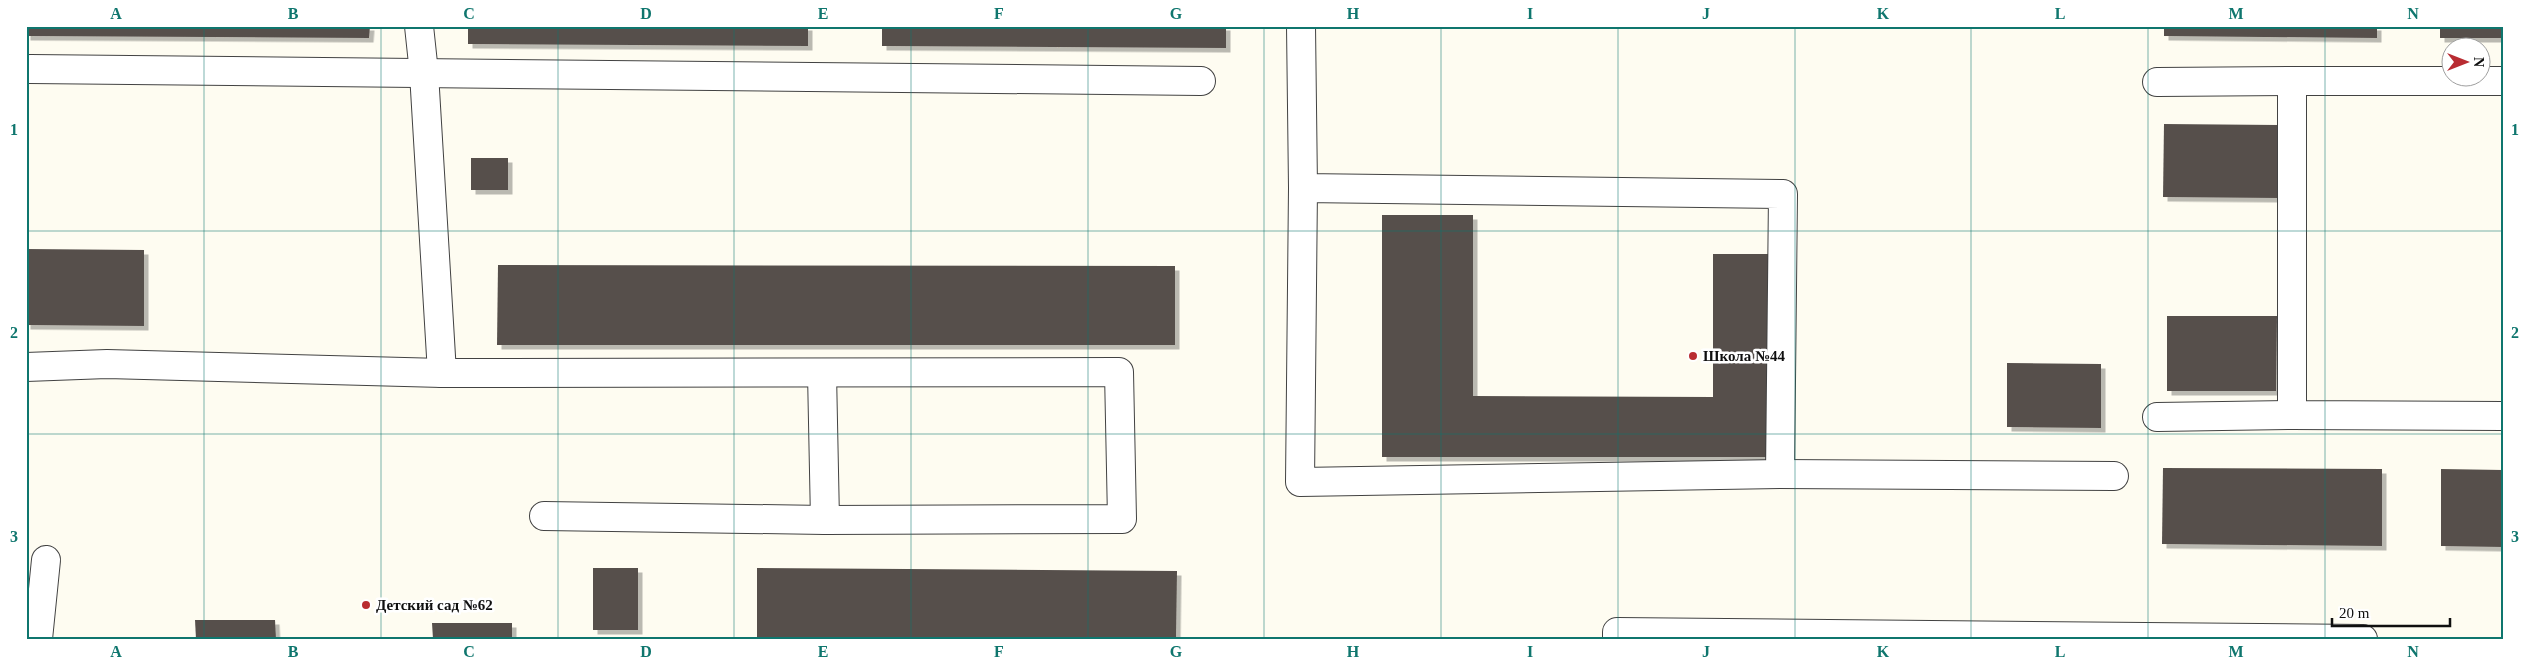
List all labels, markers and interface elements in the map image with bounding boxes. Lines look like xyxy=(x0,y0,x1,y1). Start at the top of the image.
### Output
text: A xyxy=(110,5,122,22)
text: B xyxy=(288,5,299,22)
text: C xyxy=(463,5,475,22)
text: D xyxy=(640,5,652,22)
text: E xyxy=(818,5,828,22)
text: F xyxy=(994,5,1004,22)
text: G xyxy=(1170,5,1183,22)
text: H xyxy=(1347,5,1360,22)
text: I xyxy=(1527,5,1533,22)
text: J xyxy=(1702,5,1710,22)
text: K xyxy=(1877,5,1890,22)
text: L xyxy=(2055,5,2065,22)
text: M xyxy=(2228,5,2244,22)
text: N xyxy=(2407,5,2419,22)
north arrow xyxy=(2442,38,2492,88)
text: N xyxy=(2471,57,2486,67)
text: 1 xyxy=(10,121,18,138)
text: 1 xyxy=(2511,121,2519,138)
text: 2 xyxy=(10,324,18,341)
text: 2 xyxy=(2511,324,2519,341)
place label: Школа №44 xyxy=(1703,348,1785,364)
marker: Школа №44 xyxy=(1687,350,1699,362)
text: 3 xyxy=(10,528,18,545)
text: 3 xyxy=(2511,528,2519,545)
scale bar xyxy=(2332,595,2449,627)
place label: Детский сад №62 xyxy=(376,597,493,613)
marker: Детский сад №62 xyxy=(360,599,372,611)
text: 20 m xyxy=(2339,605,2370,621)
text: A xyxy=(110,643,122,660)
text: B xyxy=(288,643,299,660)
text: C xyxy=(463,643,475,660)
text: D xyxy=(640,643,652,660)
text: E xyxy=(818,643,828,660)
text: F xyxy=(994,643,1004,660)
text: G xyxy=(1170,643,1183,660)
text: H xyxy=(1347,643,1360,660)
text: I xyxy=(1527,643,1533,660)
text: J xyxy=(1702,643,1710,660)
text: K xyxy=(1877,643,1890,660)
text: L xyxy=(2055,643,2065,660)
text: M xyxy=(2228,643,2244,660)
text: N xyxy=(2407,643,2419,660)

